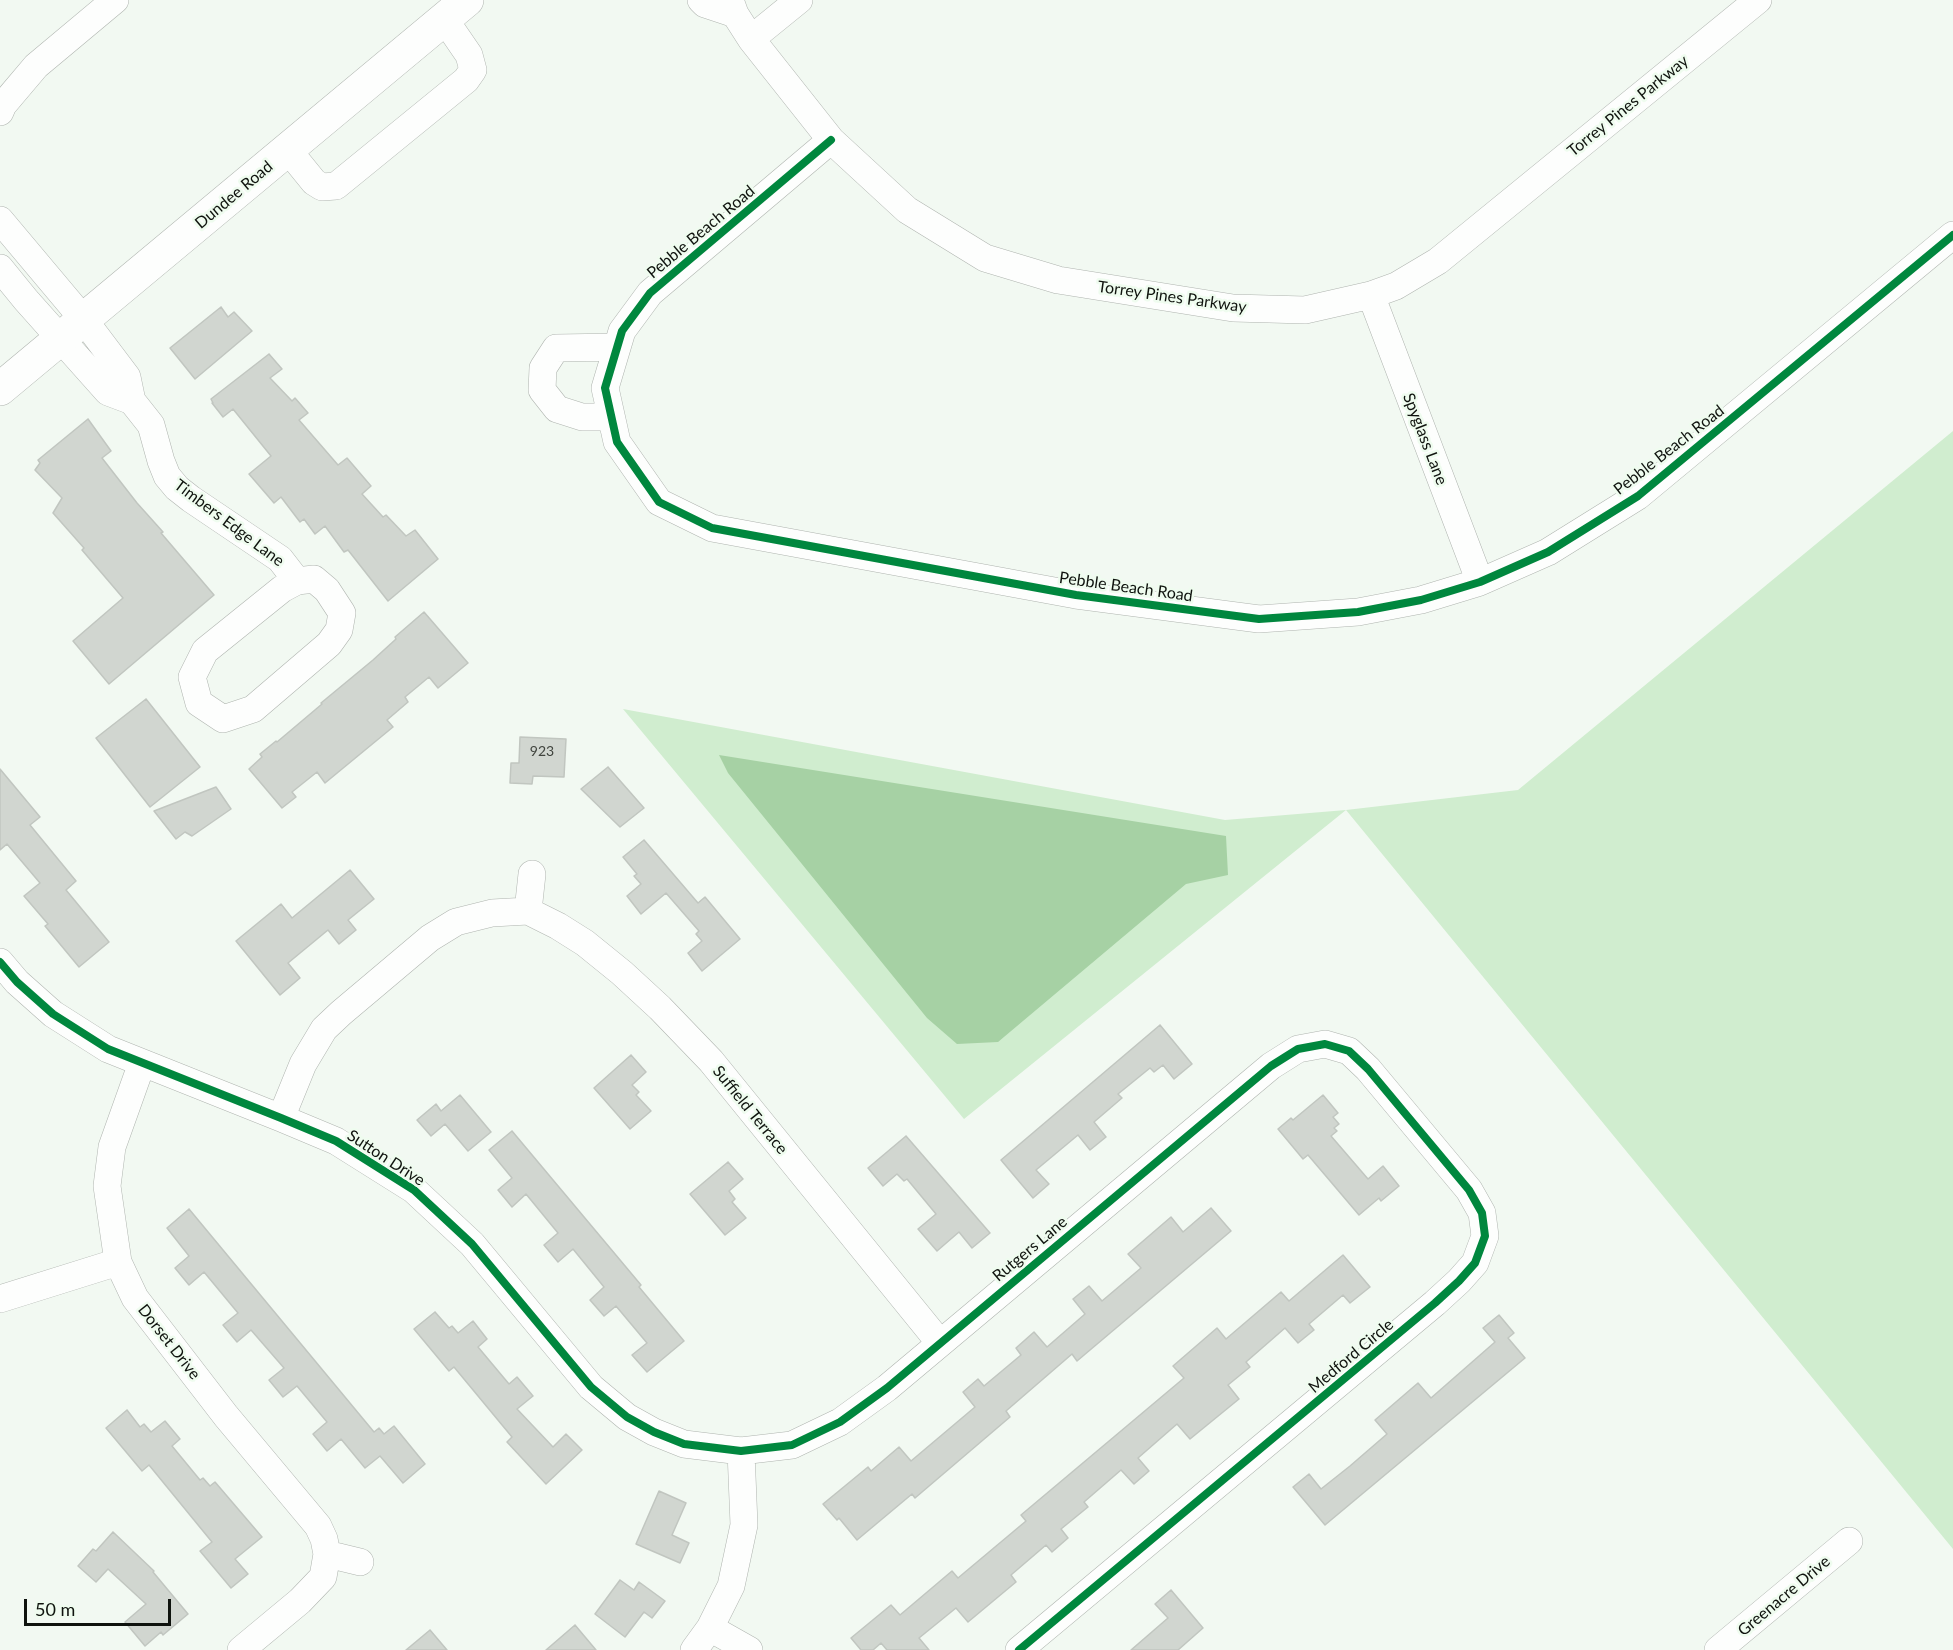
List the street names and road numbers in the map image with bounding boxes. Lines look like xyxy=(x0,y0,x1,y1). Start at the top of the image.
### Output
street label: Torrey Pines Parkway xyxy=(1564,51,1692,161)
street label: Dundee Road xyxy=(191,157,277,233)
street label: Pebble Beach Road xyxy=(643,181,759,283)
street label: Torrey Pines Parkway xyxy=(1096,277,1248,317)
street label: Spyglass Lane xyxy=(1399,390,1451,488)
street label: Pebble Beach Road xyxy=(1610,401,1728,499)
street label: Timbers Edge Lane xyxy=(170,475,288,571)
street label: Pebble Beach Road xyxy=(1058,568,1194,606)
street label: Suffield Terrace xyxy=(708,1062,792,1158)
street label: Sutton Drive xyxy=(344,1126,428,1190)
street label: Rutgers Lane xyxy=(989,1212,1071,1286)
street label: Dorset Drive xyxy=(134,1301,204,1383)
street label: Medford Circle xyxy=(1305,1315,1397,1397)
street label: Greenacre Drive xyxy=(1734,1552,1834,1640)

